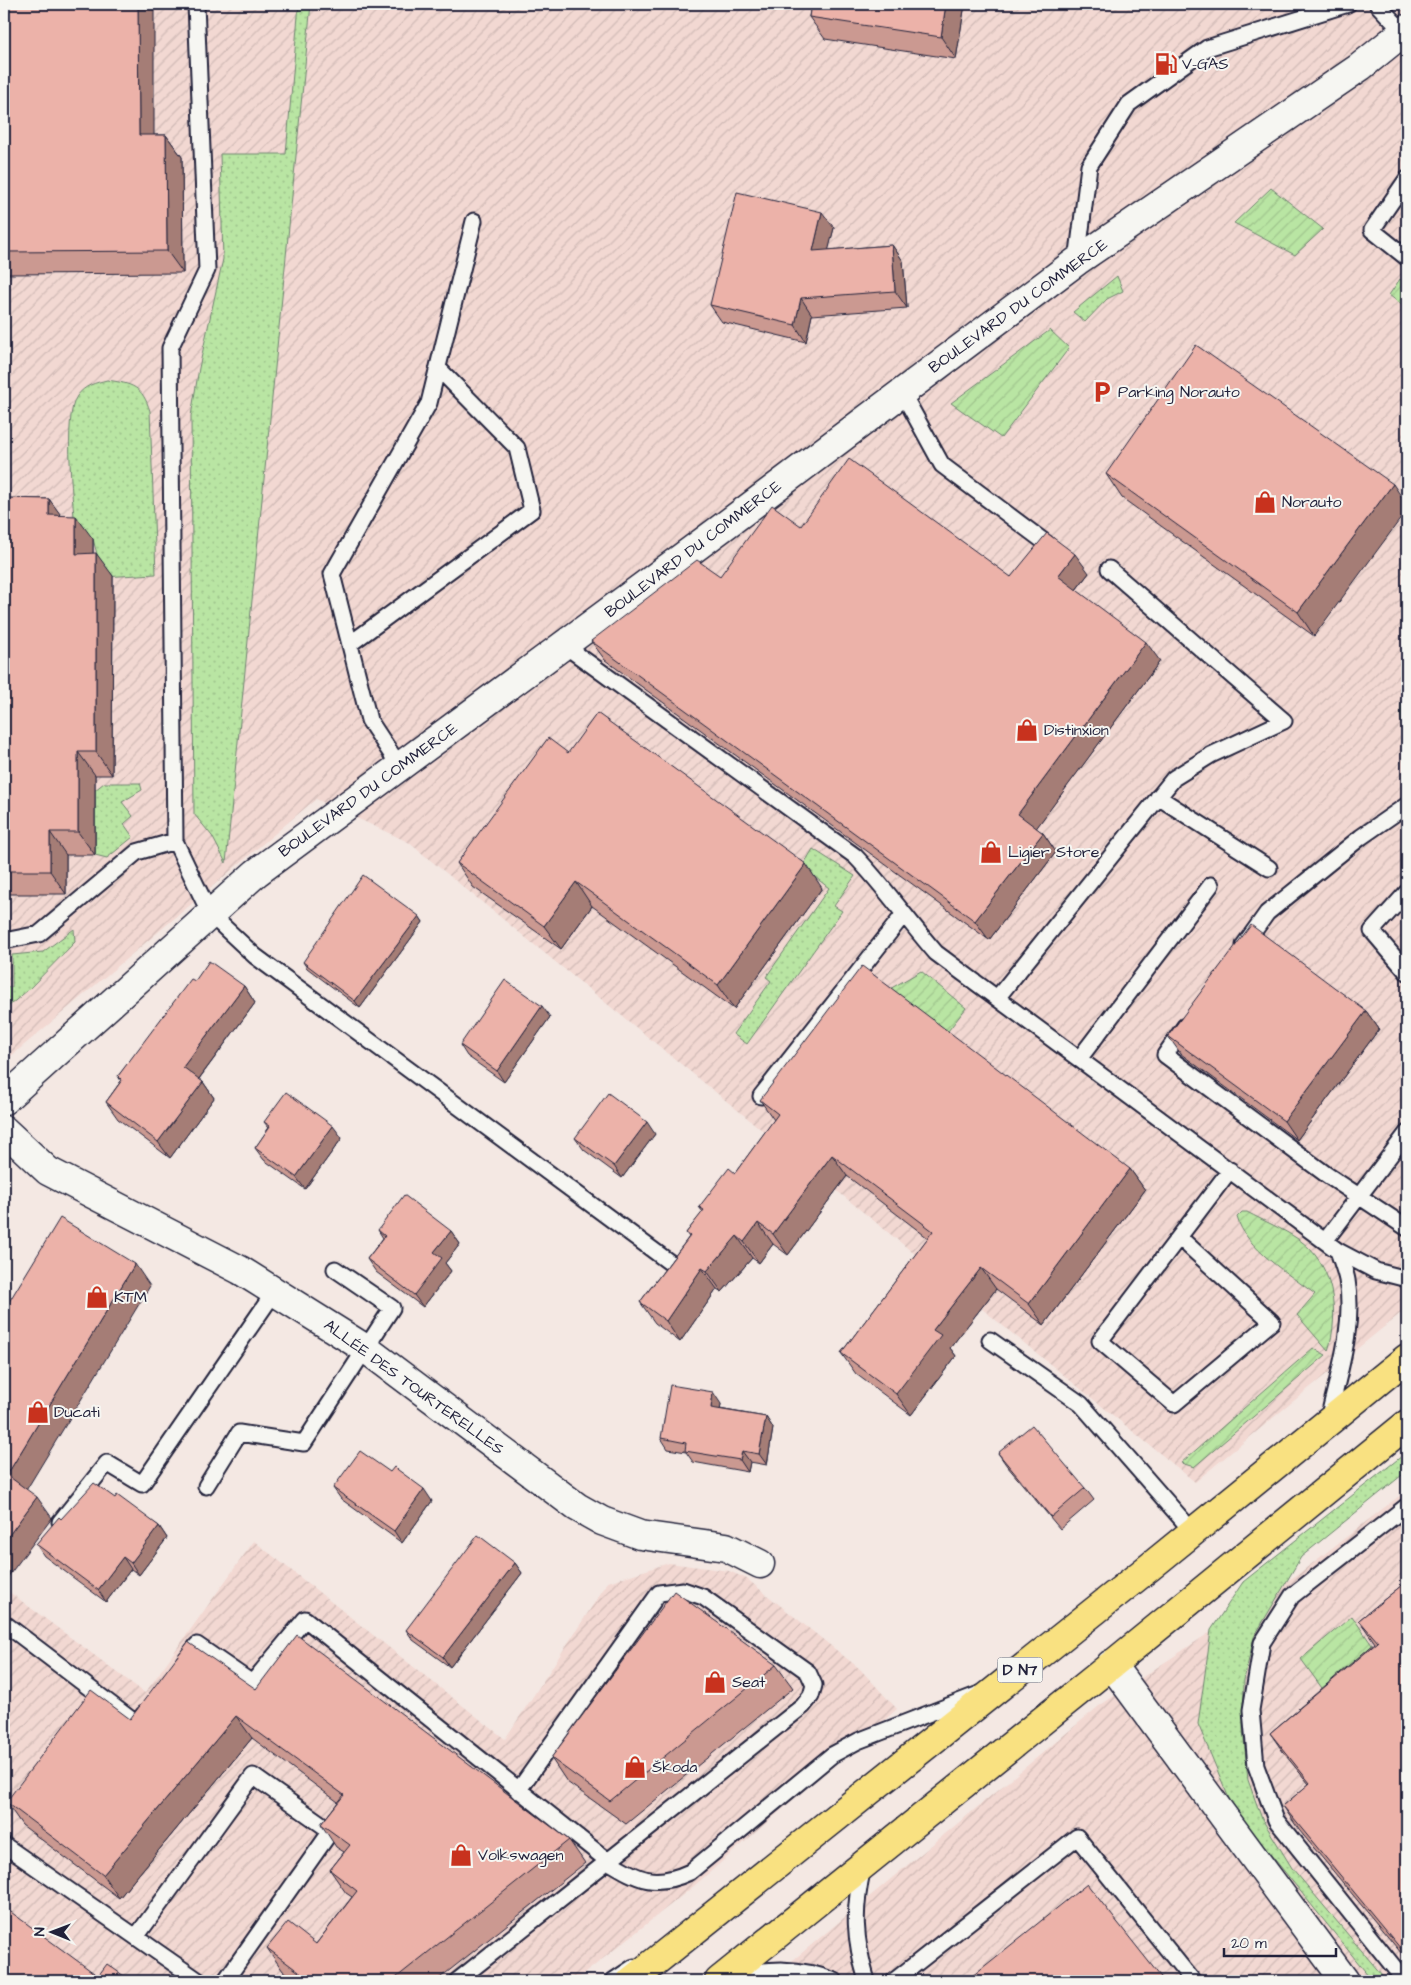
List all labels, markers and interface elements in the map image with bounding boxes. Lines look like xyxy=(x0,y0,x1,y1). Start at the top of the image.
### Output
fuel station icon: V-GAS xyxy=(1153,51,1179,77)
place label: V-GAS xyxy=(1182,53,1229,75)
street label: BOULEVARD DU COMMERCE xyxy=(924,233,1112,378)
parking icon: Parking Norauto xyxy=(1089,379,1115,405)
place label: Parking Norauto xyxy=(1118,381,1240,404)
street label: BOULEVARD DU COMMERCE xyxy=(600,475,786,623)
shop icon: Norauto xyxy=(1252,489,1278,515)
place label: Norauto xyxy=(1282,491,1342,513)
street label: BOULEVARD DU COMMERCE xyxy=(274,717,462,862)
shop icon: Distinxion xyxy=(1014,717,1040,743)
place label: Distinxion xyxy=(1044,719,1109,741)
shop icon: Ligier Store xyxy=(978,839,1004,865)
place label: Ligier Store xyxy=(1008,841,1100,864)
shop icon: KTM xyxy=(84,1284,110,1310)
place label: KTM xyxy=(114,1286,147,1308)
street label: ALLÉE DES TOURTERELLES xyxy=(320,1314,508,1460)
shop icon: Ducati xyxy=(25,1399,51,1425)
place label: Ducati xyxy=(54,1401,100,1423)
road number: D N7 xyxy=(998,1658,1042,1682)
shop icon: Seat xyxy=(702,1669,728,1695)
place label: Seat xyxy=(732,1671,766,1693)
shop icon: Škoda xyxy=(622,1754,648,1780)
place label: Škoda xyxy=(652,1756,697,1778)
shop icon: Volkswagen xyxy=(448,1842,474,1868)
place label: Volkswagen xyxy=(478,1844,563,1867)
north arrow xyxy=(28,1908,78,1958)
scale bar xyxy=(1224,1925,1336,1957)
text: N xyxy=(30,1927,50,1936)
text: 20 m xyxy=(1231,1933,1267,1954)

